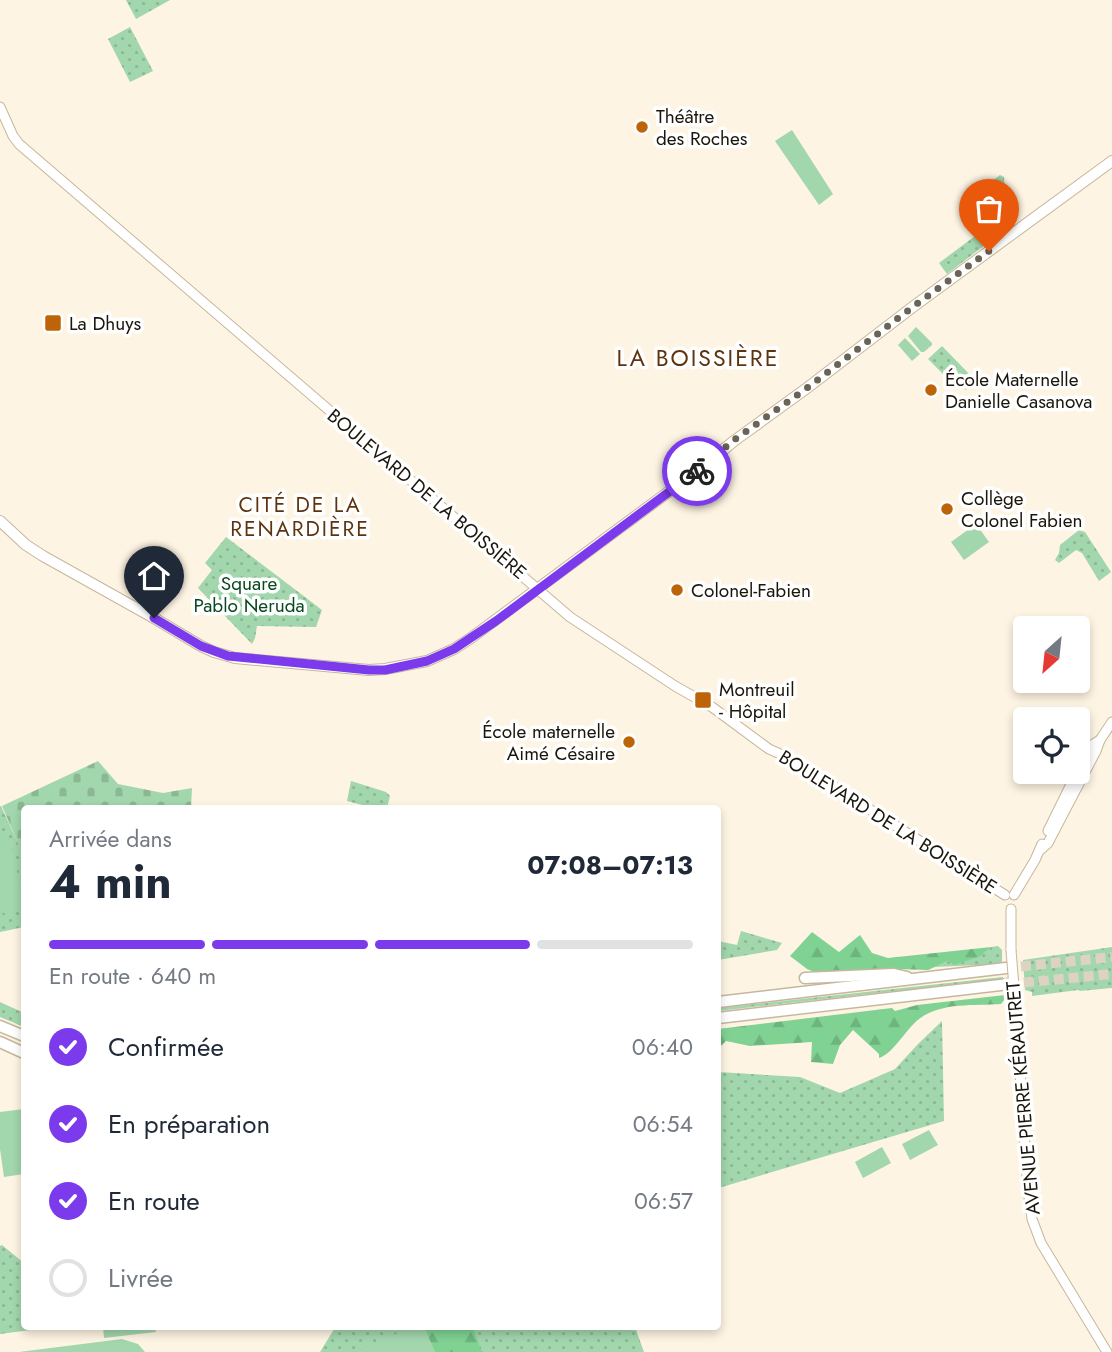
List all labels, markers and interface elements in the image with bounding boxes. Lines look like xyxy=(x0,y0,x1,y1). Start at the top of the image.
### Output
place label: Théâtre des Roches xyxy=(656,103,748,152)
marker: Théâtre des Roches xyxy=(634,119,650,135)
pin xyxy=(959,179,1019,251)
icon: bag xyxy=(970,190,1008,228)
place label: La Dhuys xyxy=(69,310,142,337)
marker: La Dhuys xyxy=(43,313,63,333)
district label: LA BOISSIÈRE xyxy=(617,341,779,375)
place label: École Maternelle Danielle Casanova xyxy=(945,366,1093,415)
marker: École Maternelle Danielle Casanova xyxy=(923,382,939,398)
street label: BOULEVARD DE LA BOISSIÈRE xyxy=(322,402,532,586)
courier xyxy=(662,436,732,506)
icon: bike xyxy=(678,452,716,490)
place label: Collège Colonel Fabien xyxy=(961,485,1083,534)
district label: CITÉ DE LA RENARDIÈRE xyxy=(230,490,370,544)
marker: Collège Colonel Fabien xyxy=(939,501,955,517)
pin xyxy=(124,546,184,618)
icon: home xyxy=(135,557,173,595)
park label: Square Pablo Neruda xyxy=(193,570,305,619)
place label: Colonel-Fabien xyxy=(691,577,811,604)
marker: Colonel-Fabien xyxy=(669,582,685,598)
north arrow xyxy=(1013,616,1090,693)
map controls xyxy=(1013,616,1090,784)
place label: Montreuil - Hôpital xyxy=(719,676,795,725)
marker: Montreuil - Hôpital xyxy=(693,690,713,710)
button: locate xyxy=(1013,707,1090,784)
place label: École maternelle Aimé Césaire xyxy=(482,718,615,767)
marker: École maternelle Aimé Césaire xyxy=(621,734,637,750)
street label: BOULEVARD DE LA BOISSIÈRE xyxy=(774,744,1002,900)
text: Arrivée dans xyxy=(49,822,172,856)
text: 07:08–07:13 xyxy=(527,846,693,884)
text: 4 min xyxy=(49,849,172,915)
text: En route · 640 m xyxy=(49,959,216,993)
street label: AVENUE PIERRE KÉRAUTRET xyxy=(999,980,1047,1216)
icon: check xyxy=(49,1028,87,1066)
text: Confirmée xyxy=(108,1028,224,1066)
text: 06:40 xyxy=(632,1030,693,1064)
icon: check xyxy=(49,1105,87,1143)
text: En préparation xyxy=(108,1105,270,1143)
text: 06:54 xyxy=(633,1107,693,1141)
icon: check xyxy=(49,1182,87,1220)
text: En route xyxy=(108,1182,200,1220)
text: 06:57 xyxy=(634,1184,693,1218)
text: Livrée xyxy=(108,1259,173,1297)

